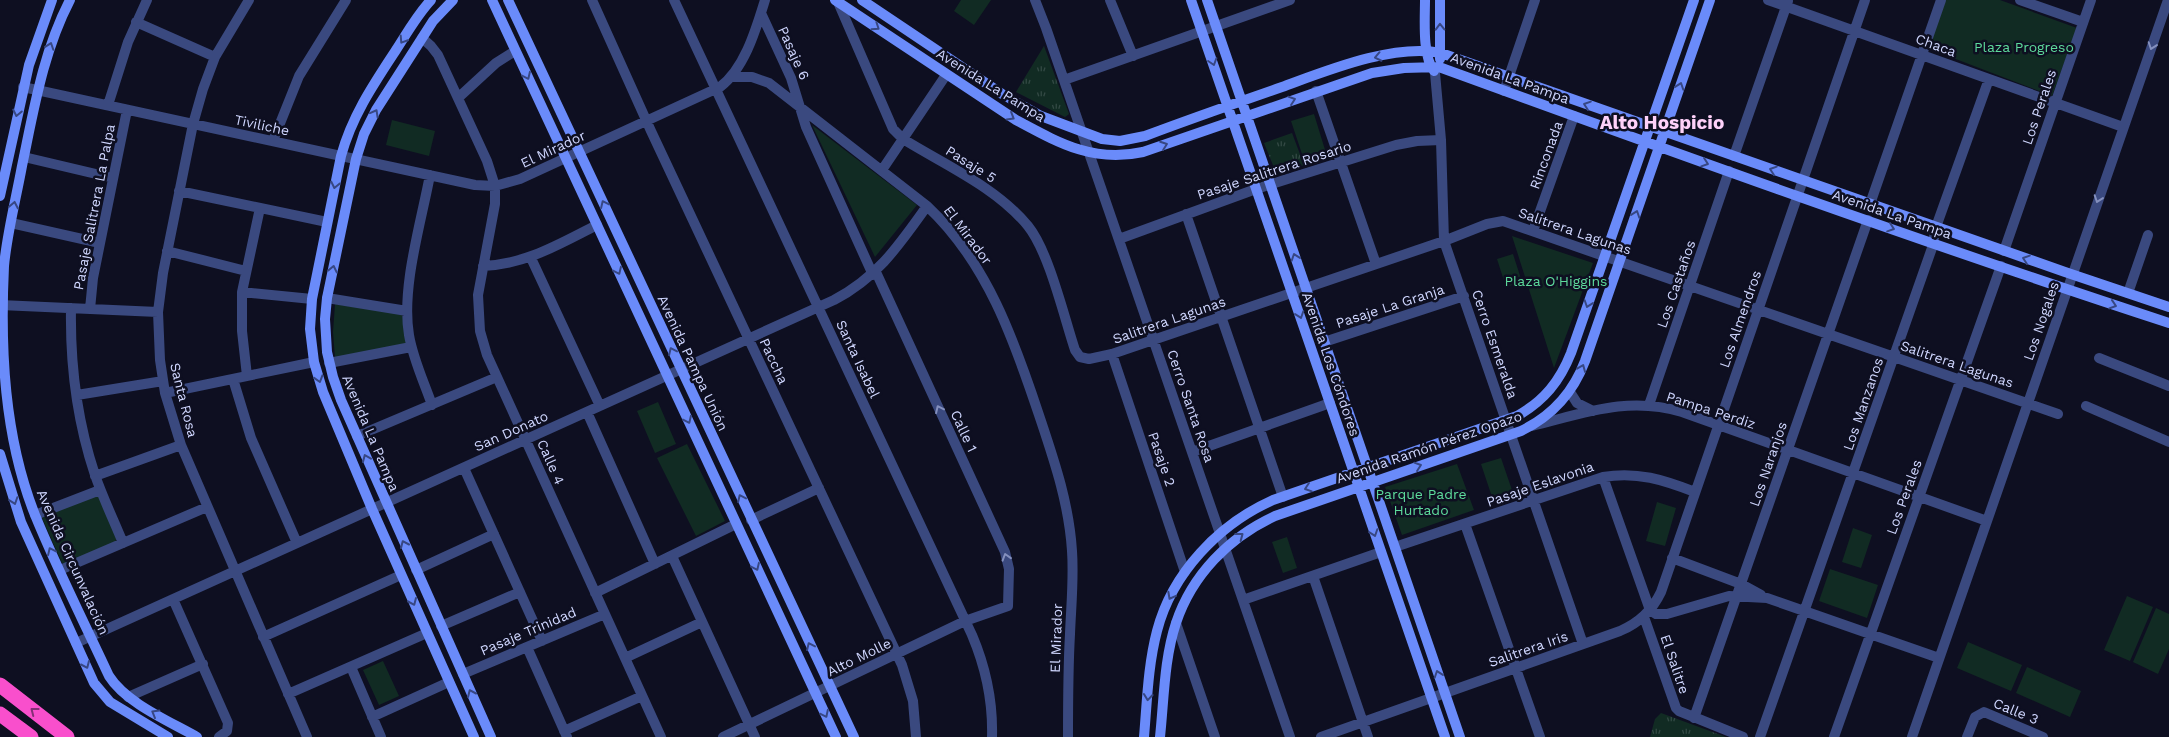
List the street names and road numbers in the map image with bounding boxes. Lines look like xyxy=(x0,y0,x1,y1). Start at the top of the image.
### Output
street label: Pasaje 6 xyxy=(775,24,813,82)
street label: Chaca xyxy=(1914,30,1959,60)
street label: Avenida La Pampa xyxy=(934,45,1048,125)
street label: Avenida La Pampa xyxy=(1449,49,1572,107)
street label: Los Perales xyxy=(2019,67,2059,147)
street label: Tiviliche xyxy=(233,111,291,139)
street label: Rinconada xyxy=(1526,119,1566,191)
street label: Pasaje Salitrera La Palpa xyxy=(70,123,118,291)
street label: El Mirador xyxy=(518,127,588,171)
street label: Pasaje Salitrera Rosario xyxy=(1195,138,1353,202)
street label: Pasaje 5 xyxy=(943,142,999,186)
street label: Avenida La Pampa xyxy=(1830,186,1954,242)
street label: El Mirador xyxy=(941,202,995,268)
street label: Salitrera Lagunas xyxy=(1516,204,1634,258)
street label: Los Castaños xyxy=(1653,238,1699,330)
street label: Los Almendros xyxy=(1716,268,1764,370)
street label: Los Nogales xyxy=(2020,279,2062,363)
street label: Pasaje La Granja xyxy=(1334,281,1446,331)
street label: Cerro Esmeralda xyxy=(1469,287,1521,401)
street label: Avenida Los Cóndores xyxy=(1299,290,1363,438)
street label: Avenida Pampa Unión xyxy=(654,293,732,433)
street label: Salitrera Lagunas xyxy=(1110,293,1228,347)
street label: Santa Isabel xyxy=(833,318,883,401)
street label: Paccha xyxy=(756,336,792,387)
street label: Salitrera Lagunas xyxy=(1898,337,2016,391)
street label: Cerro Santa Rosa xyxy=(1164,347,1218,465)
street label: Los Manzanos xyxy=(1840,356,1886,452)
street label: Santa Rosa xyxy=(167,361,201,439)
street label: Avenida La Pampa xyxy=(339,372,403,494)
street label: Pampa Perdiz xyxy=(1664,388,1758,432)
street label: San Donato xyxy=(472,408,550,454)
street label: Calle 1 xyxy=(947,408,981,454)
street label: Avenida Ramón Pérez Opazo xyxy=(1334,408,1524,486)
street label: Los Naranjos xyxy=(1746,420,1790,508)
street label: Pasaje 2 xyxy=(1145,430,1179,488)
street label: Calle 4 xyxy=(534,437,568,487)
street label: Los Perales xyxy=(1883,457,1925,537)
street label: Pasaje Eslavonia xyxy=(1484,458,1596,510)
street label: Avenida Circunvalación xyxy=(34,487,112,637)
street label: El Mirador xyxy=(1047,603,1065,673)
street label: Pasaje Trinidad xyxy=(478,604,578,658)
street label: Salitrera Iris xyxy=(1486,628,1570,670)
street label: El Salitre xyxy=(1657,632,1693,696)
street label: Alto Molle xyxy=(824,635,894,679)
street label: Calle 3 xyxy=(1991,695,2041,727)

